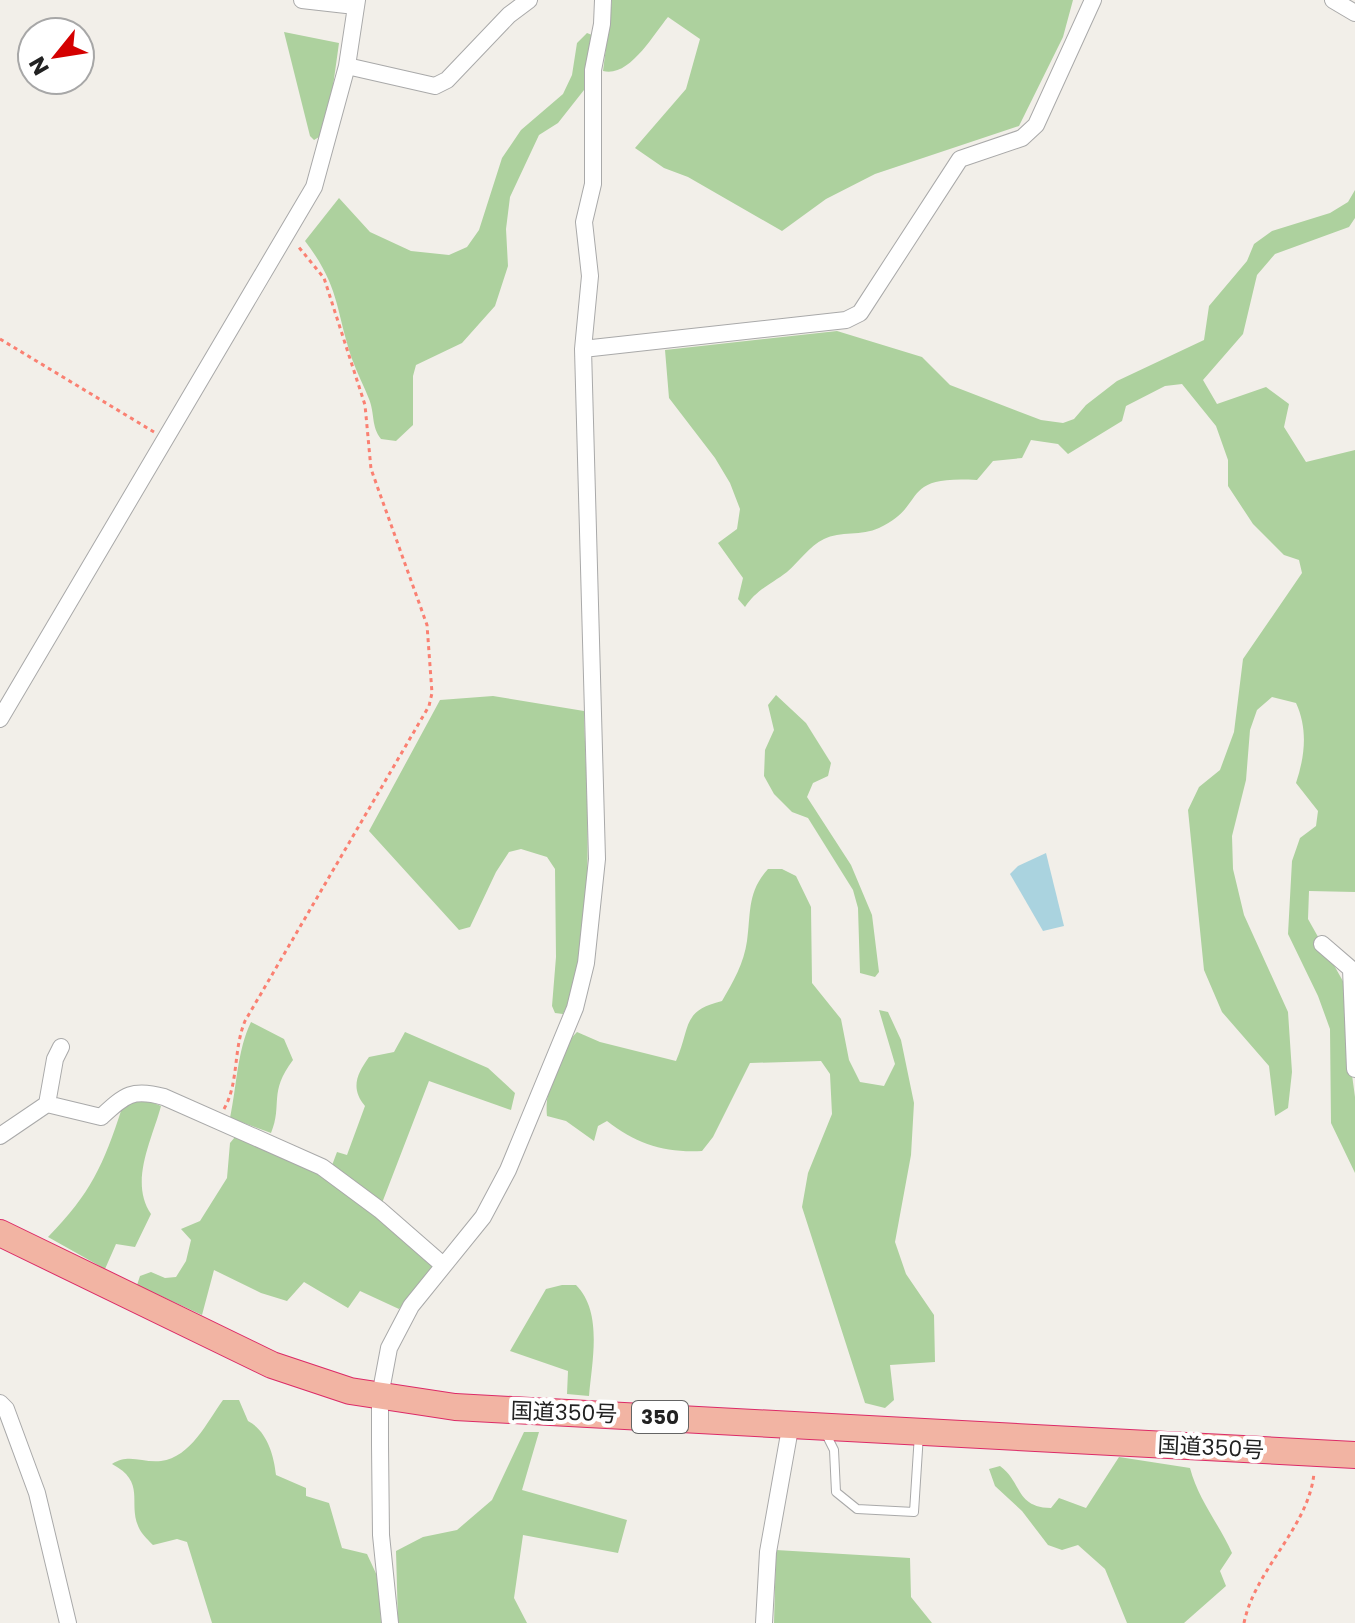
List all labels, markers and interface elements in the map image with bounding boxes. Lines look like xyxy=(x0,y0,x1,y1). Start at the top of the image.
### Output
north arrow xyxy=(16,16,96,96)
text: N xyxy=(22,51,57,81)
street label: 国道350号 xyxy=(510,1395,618,1430)
road number: 350 xyxy=(632,1401,688,1433)
street label: 国道350号 xyxy=(1157,1429,1265,1466)

